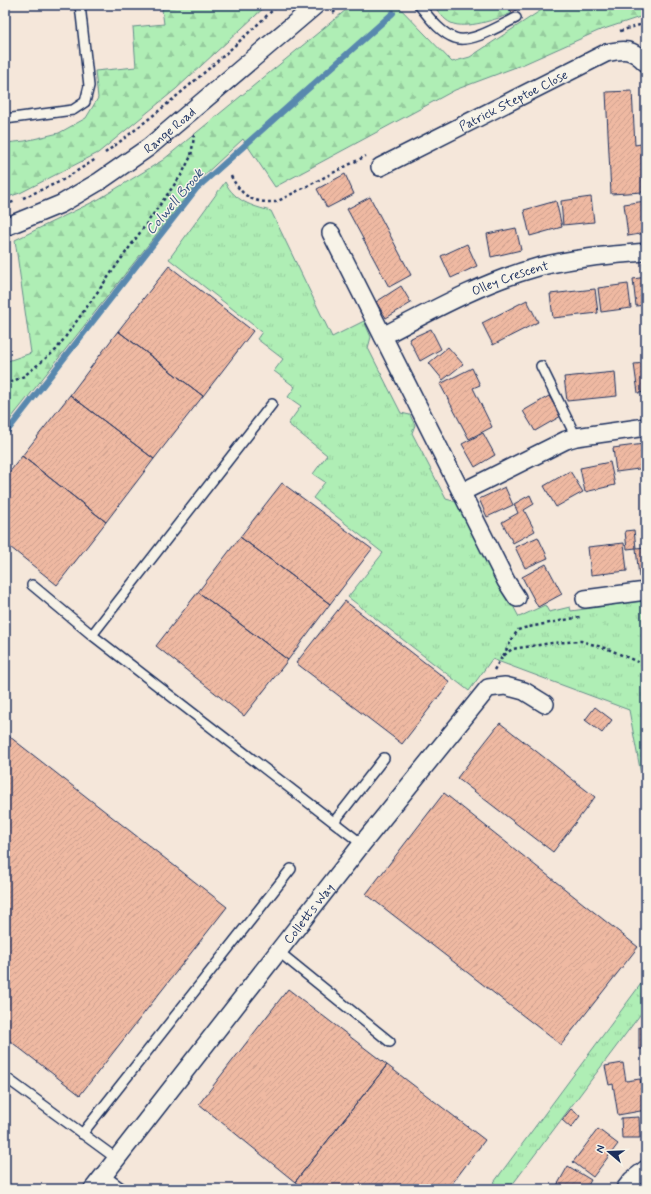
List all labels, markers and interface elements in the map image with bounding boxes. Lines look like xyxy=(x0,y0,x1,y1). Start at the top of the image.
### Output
street label: Patrick Steptoe Close xyxy=(456,67,571,136)
street label: Range Road xyxy=(141,104,200,158)
water label: Colwell Brook xyxy=(142,164,208,238)
street label: Olley Crescent xyxy=(469,258,550,300)
street label: Colletts Way xyxy=(280,880,338,948)
north arrow xyxy=(589,1132,629,1172)
text: N xyxy=(593,1143,608,1155)

